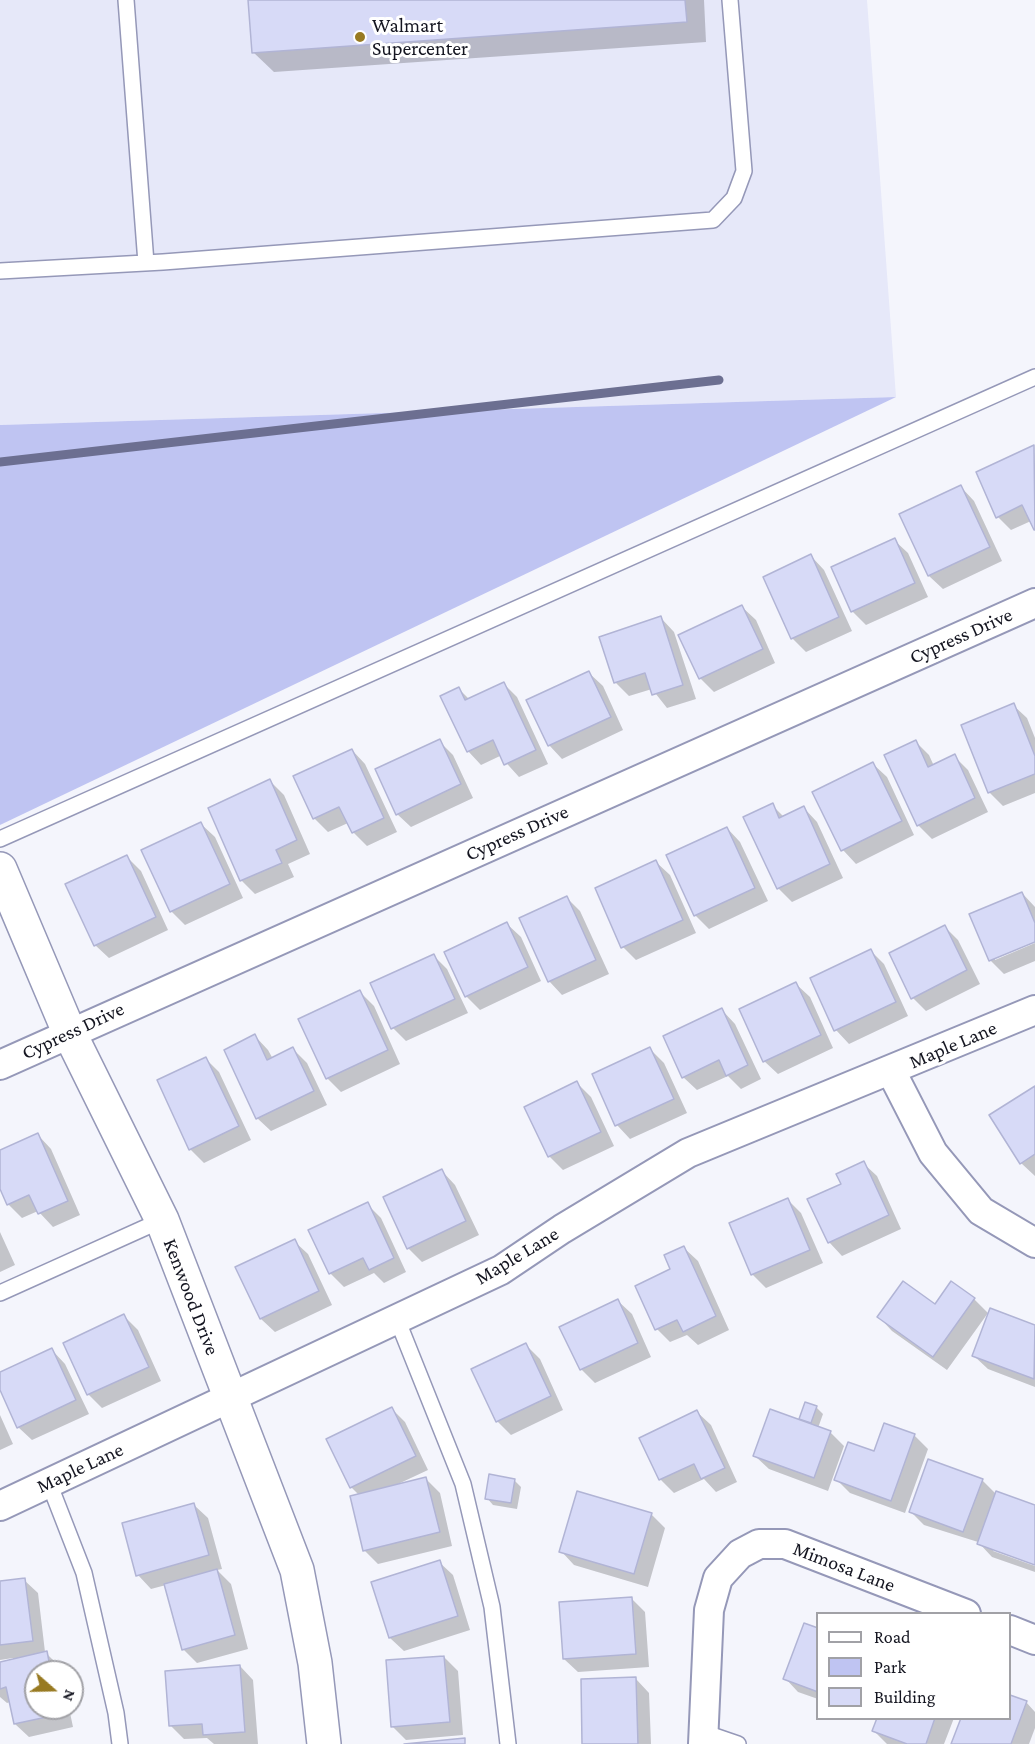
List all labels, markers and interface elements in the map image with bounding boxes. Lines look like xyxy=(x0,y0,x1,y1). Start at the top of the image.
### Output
place label: Walmart Supercenter xyxy=(372,14,468,61)
marker: Walmart Supercenter xyxy=(353,30,367,44)
street label: Cypress Drive xyxy=(906,603,1016,669)
street label: Cypress Drive xyxy=(462,800,572,866)
street label: Cypress Drive xyxy=(18,997,128,1065)
street label: Maple Lane xyxy=(906,1016,1000,1074)
street label: Maple Lane xyxy=(471,1222,563,1290)
street label: Kenwood Drive xyxy=(158,1235,224,1359)
street label: Maple Lane xyxy=(33,1437,127,1499)
street label: Mimosa Lane xyxy=(790,1537,898,1597)
legend xyxy=(816,1612,1011,1720)
text: Road xyxy=(874,1627,911,1647)
text: Park xyxy=(874,1657,906,1677)
north arrow xyxy=(24,1660,84,1720)
text: Building xyxy=(874,1687,935,1707)
text: N xyxy=(60,1688,79,1704)

